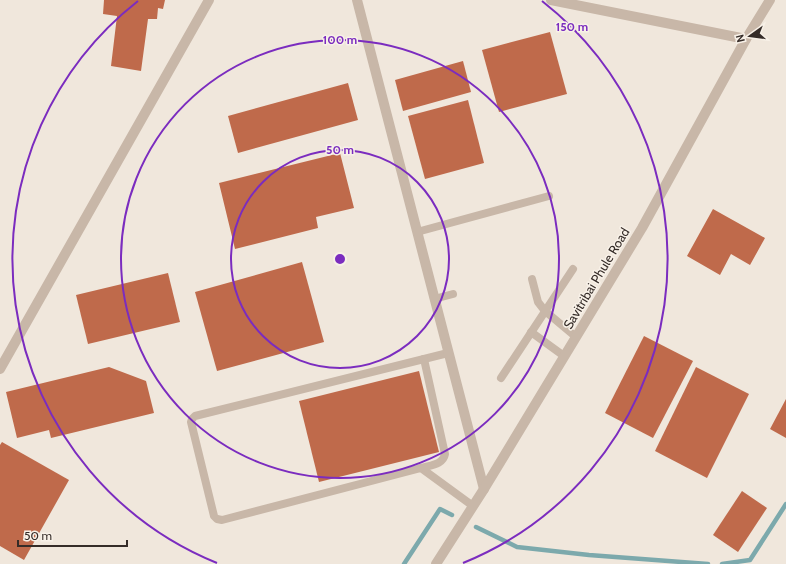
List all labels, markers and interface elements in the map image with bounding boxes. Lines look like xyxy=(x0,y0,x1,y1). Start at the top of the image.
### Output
north arrow xyxy=(730,16,770,56)
text: 150 m xyxy=(556,19,588,34)
text: 100 m xyxy=(323,32,357,47)
text: N xyxy=(733,33,748,44)
text: 50 m xyxy=(326,142,354,157)
street label: Savitribai Phule Road xyxy=(559,225,633,331)
centre of rings xyxy=(333,252,347,266)
scale bar xyxy=(18,522,127,548)
text: 50 m xyxy=(24,528,52,543)

